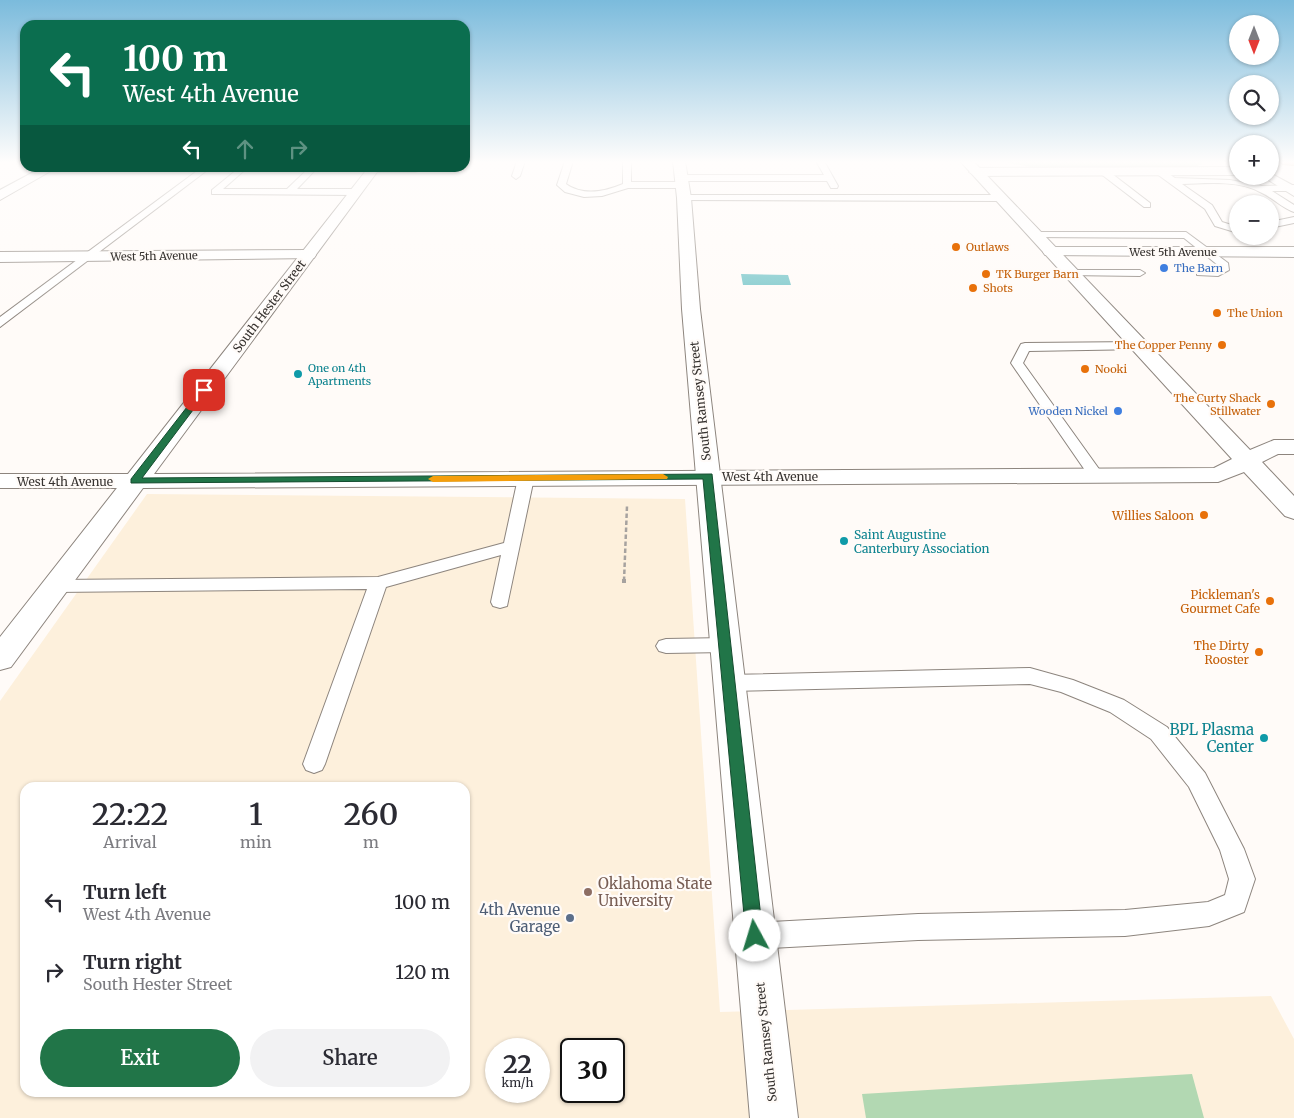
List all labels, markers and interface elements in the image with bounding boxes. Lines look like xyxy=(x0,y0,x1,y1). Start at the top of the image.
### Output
north arrow xyxy=(1229,15,1279,65)
map controls xyxy=(1229,15,1279,245)
text: 100 m xyxy=(123,37,228,81)
icon: left xyxy=(40,40,105,105)
button: search xyxy=(1229,75,1279,125)
text: West 4th Avenue xyxy=(123,80,299,108)
icon: left xyxy=(178,135,206,163)
icon: ahead xyxy=(231,135,259,163)
icon: right xyxy=(284,135,312,163)
button: + xyxy=(1229,135,1279,185)
button: − xyxy=(1229,195,1279,245)
place label: Outlaws xyxy=(966,240,1009,254)
marker: Outlaws xyxy=(950,241,962,253)
street label: West 5th Avenue xyxy=(1128,245,1217,259)
street label: West 5th Avenue xyxy=(109,248,198,264)
street label: South Hester Street xyxy=(229,257,309,355)
place label: The Barn xyxy=(1174,261,1224,275)
marker: The Barn xyxy=(1158,262,1170,274)
place label: TK Burger Barn xyxy=(996,267,1079,281)
marker: TK Burger Barn xyxy=(980,268,992,280)
place label: Shots xyxy=(983,281,1013,295)
marker: Shots xyxy=(967,282,979,294)
place label: The Union xyxy=(1227,306,1283,320)
marker: The Union xyxy=(1211,307,1223,319)
place label: The Copper Penny xyxy=(1115,338,1213,352)
marker: The Copper Penny xyxy=(1216,339,1228,351)
street label: South Ramsey Street xyxy=(686,340,714,462)
place label: One on 4th Apartments xyxy=(307,361,371,388)
place label: Nooki xyxy=(1095,362,1127,376)
marker: Nooki xyxy=(1079,363,1091,375)
marker: One on 4th Apartments xyxy=(292,368,304,380)
pin xyxy=(183,369,225,411)
icon: arrive xyxy=(190,376,218,404)
place label: The Curty Shack Stillwater xyxy=(1173,391,1261,418)
marker: The Curty Shack Stillwater xyxy=(1265,398,1277,410)
place label: Wooden Nickel xyxy=(1028,404,1109,418)
marker: Wooden Nickel xyxy=(1112,405,1124,417)
street label: West 4th Avenue xyxy=(721,469,818,484)
street label: West 4th Avenue xyxy=(16,474,113,489)
place label: Willies Saloon xyxy=(1111,508,1194,523)
marker: Willies Saloon xyxy=(1198,509,1210,521)
place label: Saint Augustine Canterbury Association xyxy=(854,527,990,556)
marker: Saint Augustine Canterbury Association xyxy=(838,535,850,547)
place label: Pickleman's Gourmet Cafe xyxy=(1180,587,1260,616)
marker: Pickleman's Gourmet Cafe xyxy=(1264,595,1276,607)
place label: The Dirty Rooster xyxy=(1194,638,1250,667)
marker: The Dirty Rooster xyxy=(1253,646,1265,658)
place label: BPL Plasma Center xyxy=(1169,720,1254,756)
marker: BPL Plasma Center xyxy=(1258,732,1270,744)
text: 22:22 xyxy=(92,795,168,833)
text: 1 xyxy=(249,795,263,833)
text: 260 xyxy=(343,795,398,833)
text: Arrival xyxy=(103,832,157,852)
text: min xyxy=(240,832,272,852)
text: m xyxy=(363,832,379,852)
place label: Oklahoma State University xyxy=(598,874,712,910)
text: Turn left xyxy=(83,880,167,904)
marker: Oklahoma State University xyxy=(582,886,594,898)
icon: left xyxy=(40,888,68,916)
text: 100 m xyxy=(394,890,450,914)
place label: 4th Avenue Garage xyxy=(479,900,560,936)
text: West 4th Avenue xyxy=(83,904,211,924)
position arrow xyxy=(728,909,780,961)
marker: 4th Avenue Garage xyxy=(564,912,576,924)
text: Turn right xyxy=(83,950,182,974)
icon: right xyxy=(40,958,68,986)
text: 120 m xyxy=(395,960,450,984)
text: South Hester Street xyxy=(83,974,232,994)
street label: South Ramsey Street xyxy=(752,981,780,1103)
button: Exit xyxy=(40,1029,240,1087)
button: Share xyxy=(250,1029,450,1087)
speed limit sign: 30 xyxy=(560,1038,625,1103)
text: 22 xyxy=(503,1048,532,1080)
text: km/h xyxy=(502,1075,533,1090)

